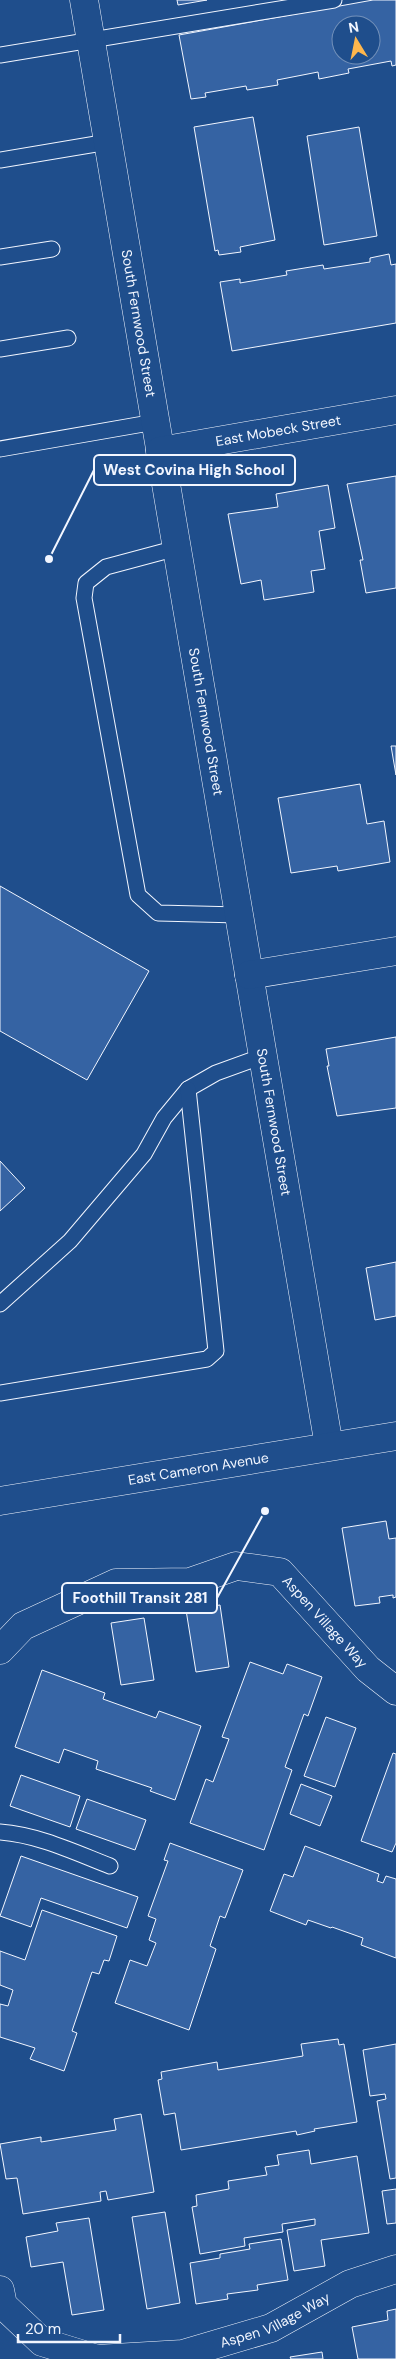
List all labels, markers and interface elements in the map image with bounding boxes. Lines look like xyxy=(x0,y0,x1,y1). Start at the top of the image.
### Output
north arrow xyxy=(331,15,381,65)
text: N xyxy=(347,17,360,37)
street label: South Fernwood Street xyxy=(117,248,160,399)
street label: East Mobeck Street xyxy=(214,411,342,450)
callout: West Covina High School xyxy=(94,455,295,485)
text: West Covina High School xyxy=(103,460,285,480)
street label: South Fernwood Street xyxy=(185,647,228,797)
street label: South Fernwood Street xyxy=(253,1047,295,1197)
street label: East Cameron Avenue xyxy=(127,1448,270,1489)
street label: Aspen Village Way xyxy=(279,1572,372,1672)
callout: Foothill Transit 281 xyxy=(62,1583,217,1613)
text: Foothill Transit 281 xyxy=(72,1588,208,1608)
street label: Aspen Village Way xyxy=(218,2288,333,2352)
scale bar xyxy=(18,2312,120,2344)
text: 20 m xyxy=(25,2319,61,2339)

